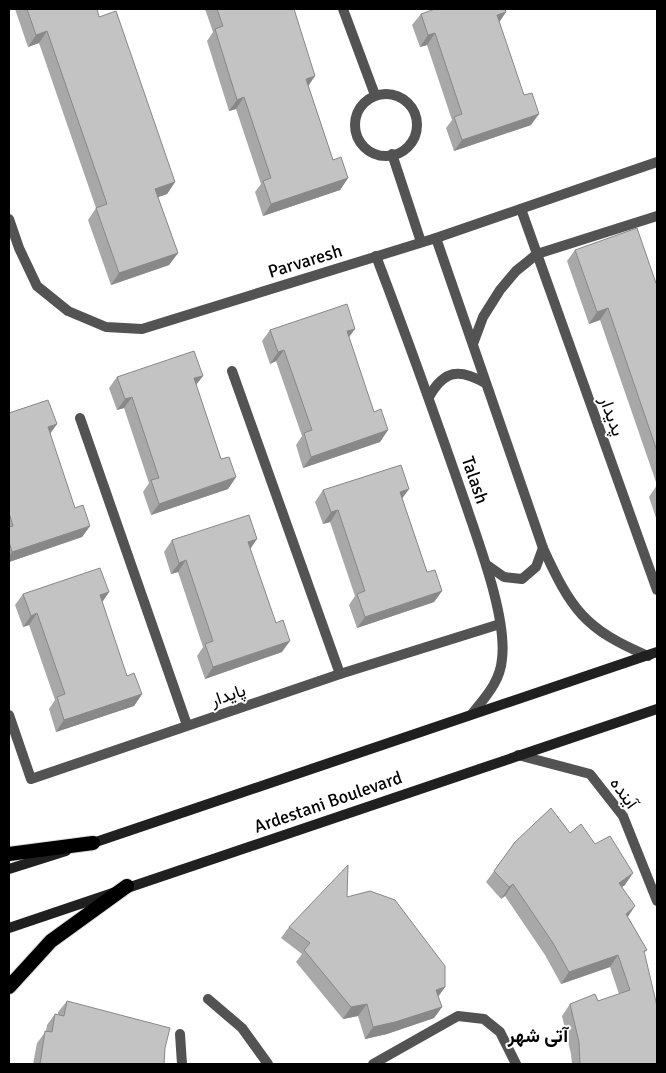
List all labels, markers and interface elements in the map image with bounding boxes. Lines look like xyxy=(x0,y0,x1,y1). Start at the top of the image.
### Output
street label: Parvaresh xyxy=(265,239,345,283)
street label: پدیدار xyxy=(593,392,629,439)
street label: Talash xyxy=(457,453,493,507)
street label: پایدار xyxy=(207,679,249,713)
street label: Ardestani Boulevard xyxy=(251,766,405,838)
street label: آینده xyxy=(605,773,644,815)
district label: آتی شهر xyxy=(507,1024,569,1048)

